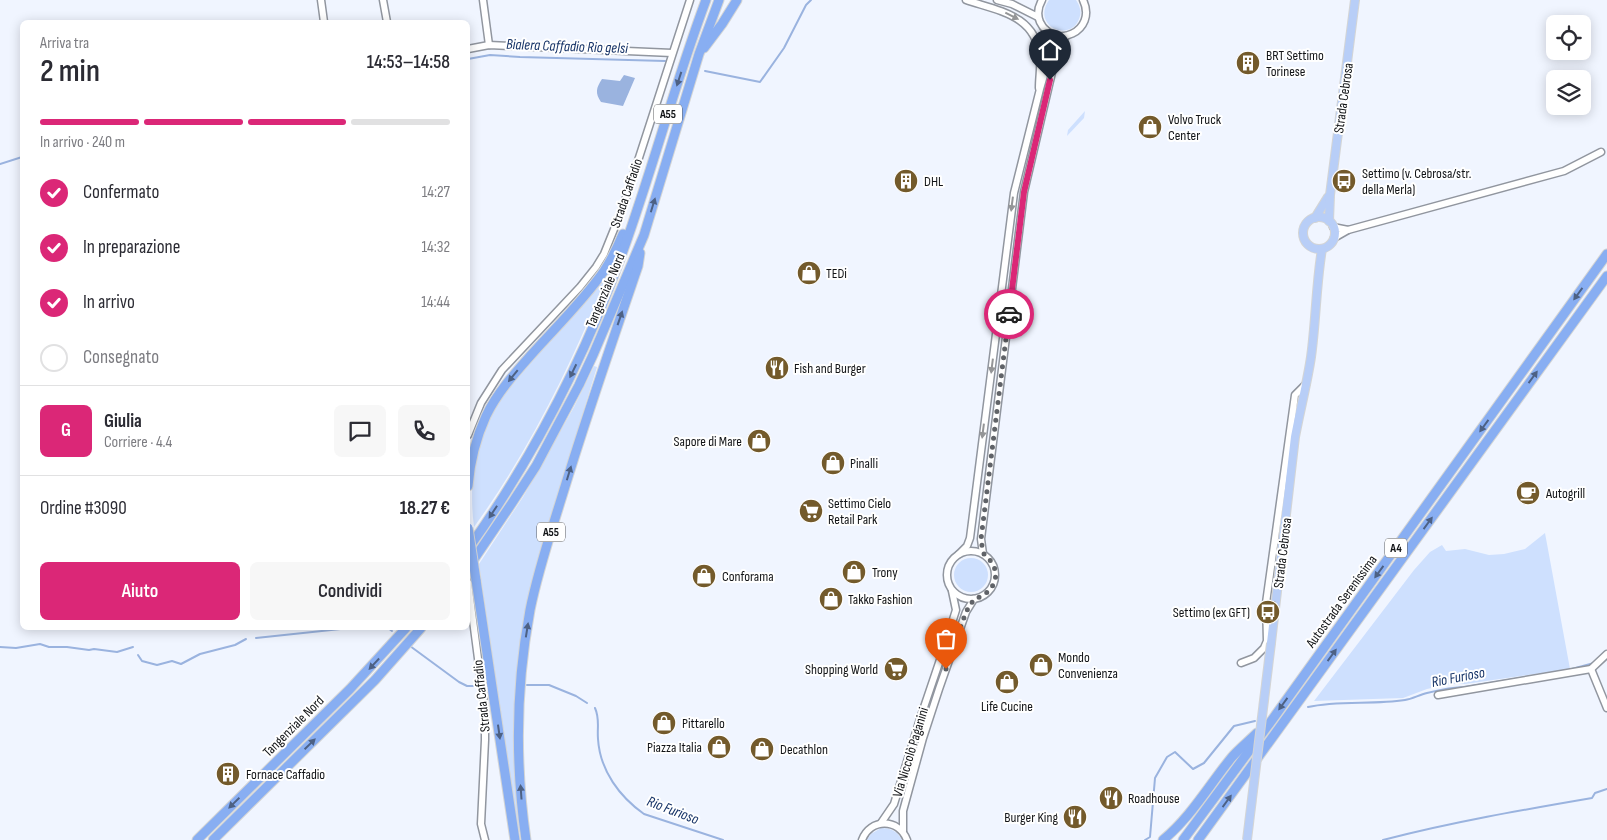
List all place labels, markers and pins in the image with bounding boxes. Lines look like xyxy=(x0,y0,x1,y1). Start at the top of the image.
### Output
pin xyxy=(1029,29,1071,80)
place label: BRT Settimo Torinese xyxy=(1266,47,1324,80)
building icon: BRT Settimo Torinese xyxy=(1235,50,1261,76)
place label: Volvo Truck Center xyxy=(1168,111,1222,144)
shop icon: Volvo Truck Center xyxy=(1137,114,1163,140)
place label: Settimo (v. Cebrosa/str. della Merla) xyxy=(1362,165,1471,198)
building icon: DHL xyxy=(893,168,919,194)
bus stop icon: Settimo (v. Cebrosa/str. della Merla) xyxy=(1331,168,1357,194)
place label: DHL xyxy=(924,173,943,190)
shop icon: TEDi xyxy=(796,260,822,286)
place label: TEDi xyxy=(826,265,847,282)
restaurant icon: Fish and Burger xyxy=(764,355,790,381)
place label: Fish and Burger xyxy=(794,360,866,377)
shop icon: Sapore di Mare xyxy=(746,428,772,454)
place label: Sapore di Mare xyxy=(674,433,742,450)
shop icon: Pinalli xyxy=(820,450,846,476)
place label: Pinalli xyxy=(850,455,878,472)
cafe icon: Autogrill xyxy=(1515,480,1541,506)
place label: Autogrill xyxy=(1545,485,1585,502)
place label: Settimo Cielo Retail Park xyxy=(828,495,891,528)
supermarket icon: Settimo Cielo Retail Park xyxy=(798,498,824,524)
shop icon: Trony xyxy=(841,559,867,585)
shop icon: Conforama xyxy=(691,563,717,589)
place label: Trony xyxy=(872,564,898,581)
place label: Conforama xyxy=(722,568,774,585)
shop icon: Takko Fashion xyxy=(818,586,844,612)
place label: Takko Fashion xyxy=(848,591,913,608)
bus stop icon: Settimo (ex GFT) xyxy=(1255,599,1281,625)
place label: Settimo (ex GFT) xyxy=(1173,604,1250,621)
pin xyxy=(925,618,967,669)
place label: Mondo Convenienza xyxy=(1058,649,1118,682)
shop icon: Mondo Convenienza xyxy=(1028,652,1054,678)
supermarket icon: Shopping World xyxy=(883,656,909,682)
place label: Shopping World xyxy=(805,661,878,678)
shop icon: Life Cucine xyxy=(994,669,1020,695)
place label: Life Cucine xyxy=(981,698,1033,715)
shop icon: Pittarello xyxy=(651,710,677,736)
place label: Pittarello xyxy=(682,715,725,732)
shop icon: Piazza Italia xyxy=(706,734,732,760)
shop icon: Decathlon xyxy=(749,736,775,762)
place label: Piazza Italia xyxy=(647,739,702,756)
place label: Decathlon xyxy=(780,741,828,758)
building icon: Fornace Caffadio xyxy=(215,761,241,787)
place label: Fornace Caffadio xyxy=(246,766,325,783)
restaurant icon: Roadhouse xyxy=(1098,785,1124,811)
place label: Roadhouse xyxy=(1128,790,1180,807)
restaurant icon: Burger King xyxy=(1062,804,1088,830)
place label: Burger King xyxy=(1004,809,1058,826)

